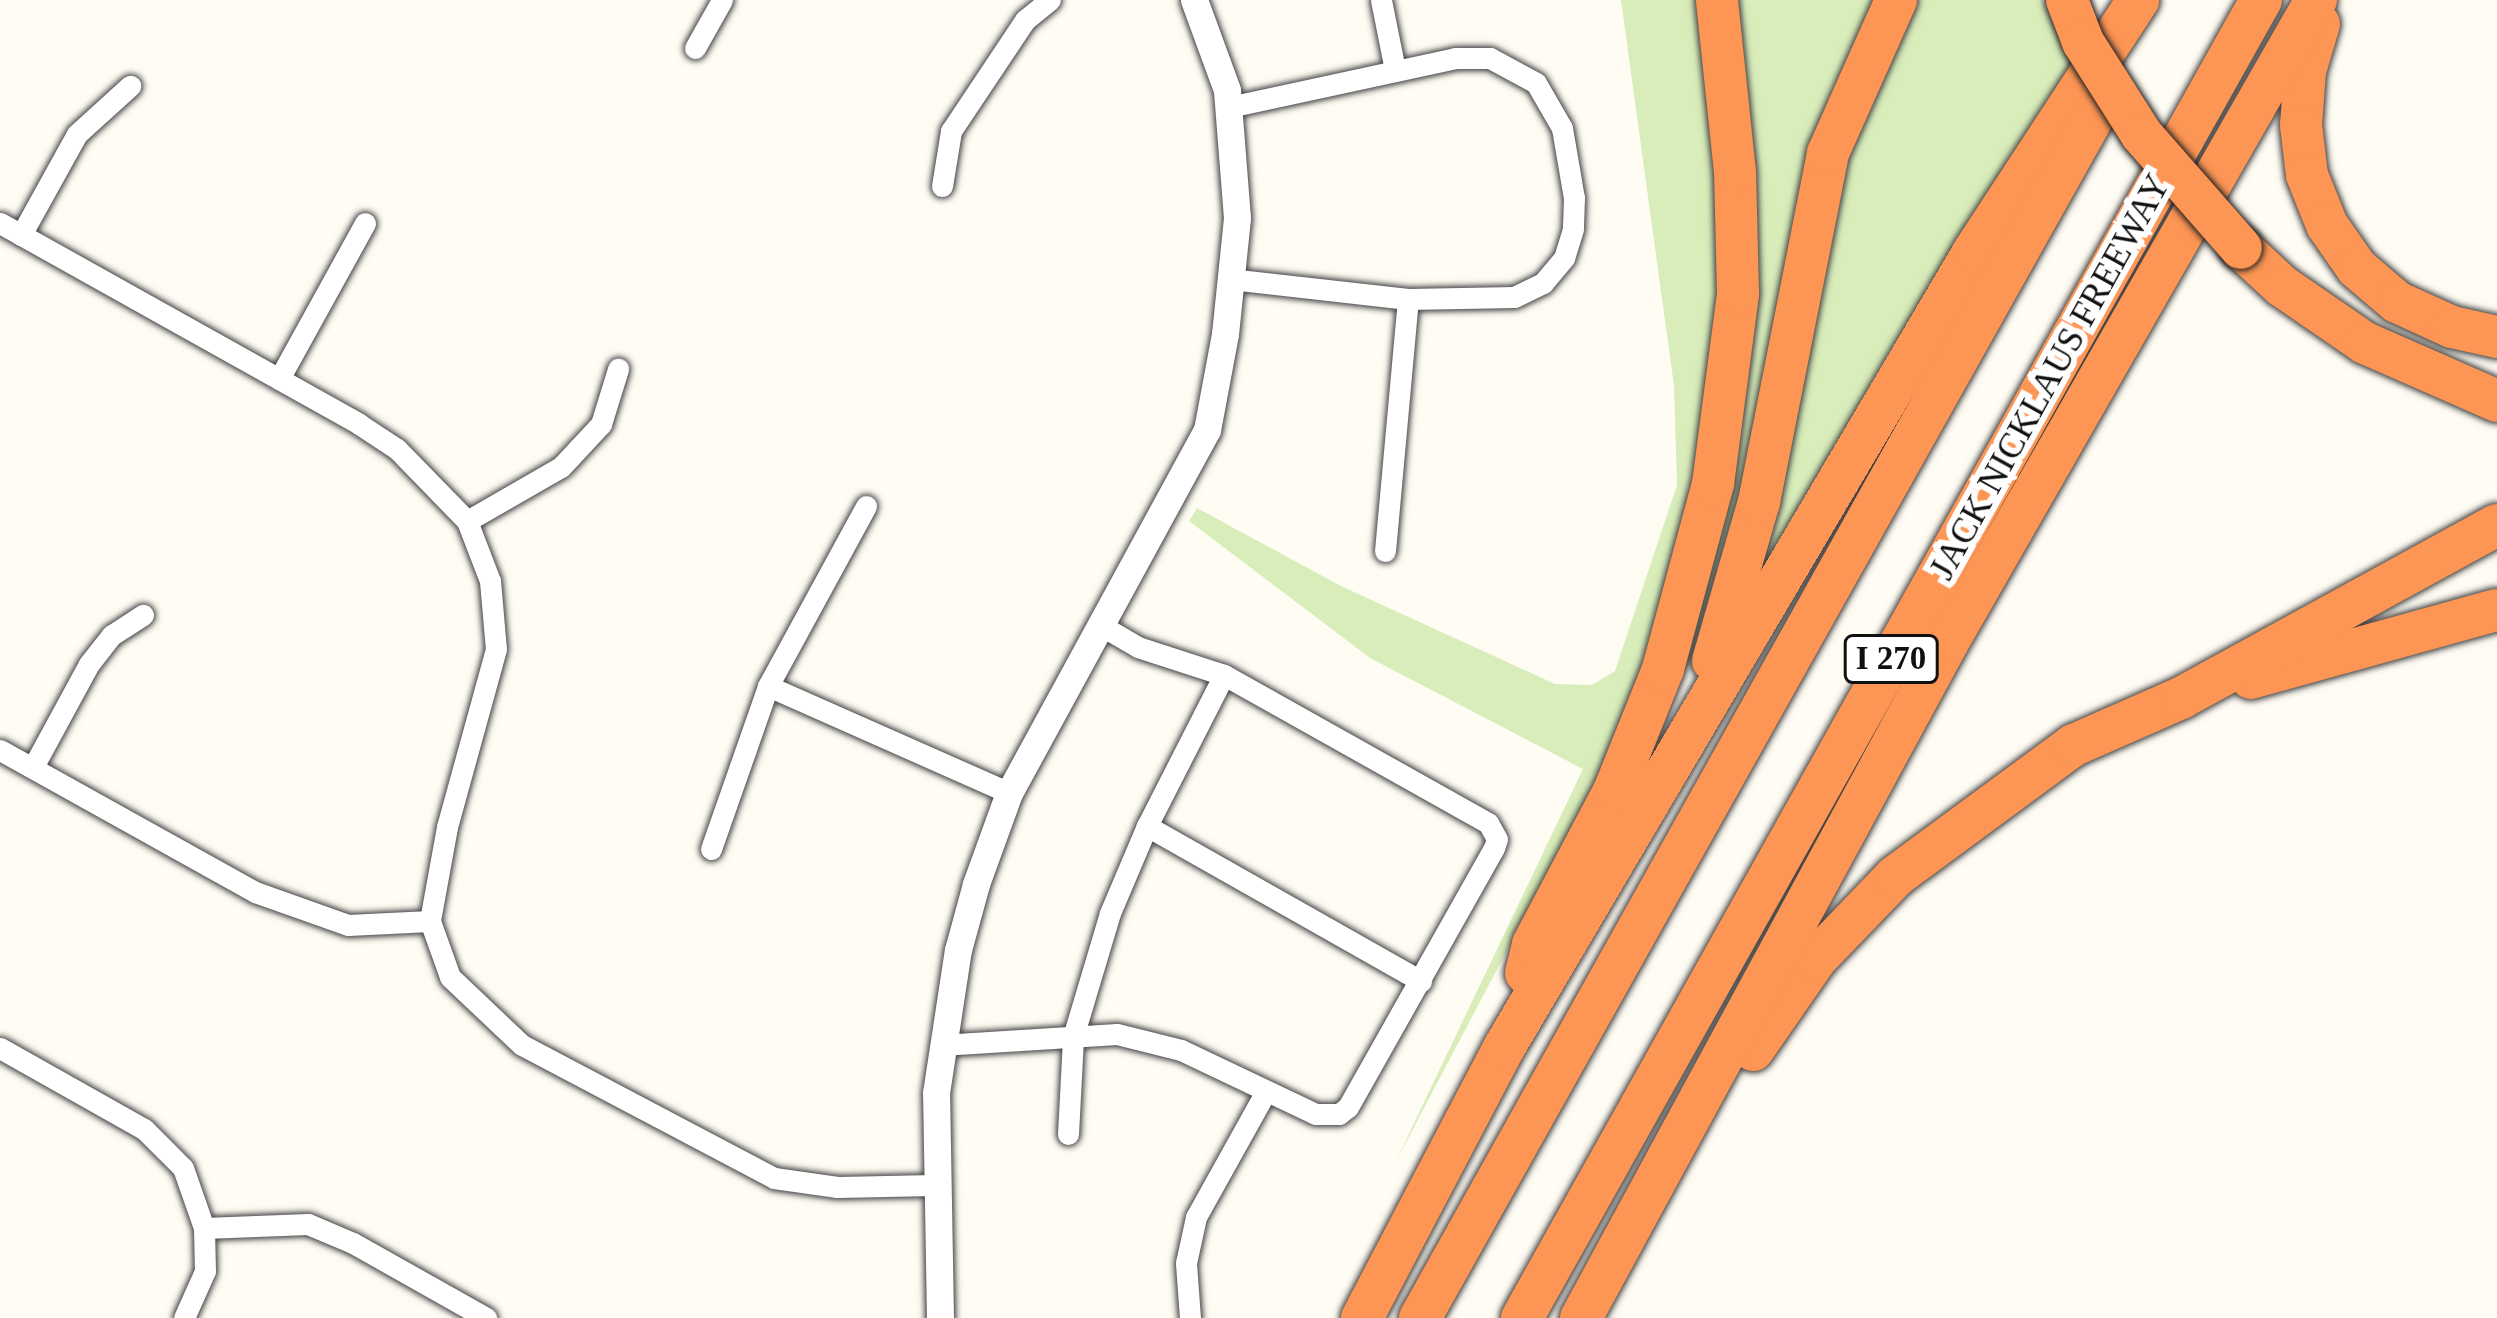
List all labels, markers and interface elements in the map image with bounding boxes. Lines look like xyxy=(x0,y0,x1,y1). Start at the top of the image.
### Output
street label: JACK NICKLAUS FREEWAY xyxy=(1920,167,2180,587)
road number: I 270 xyxy=(1843,632,1939,686)

